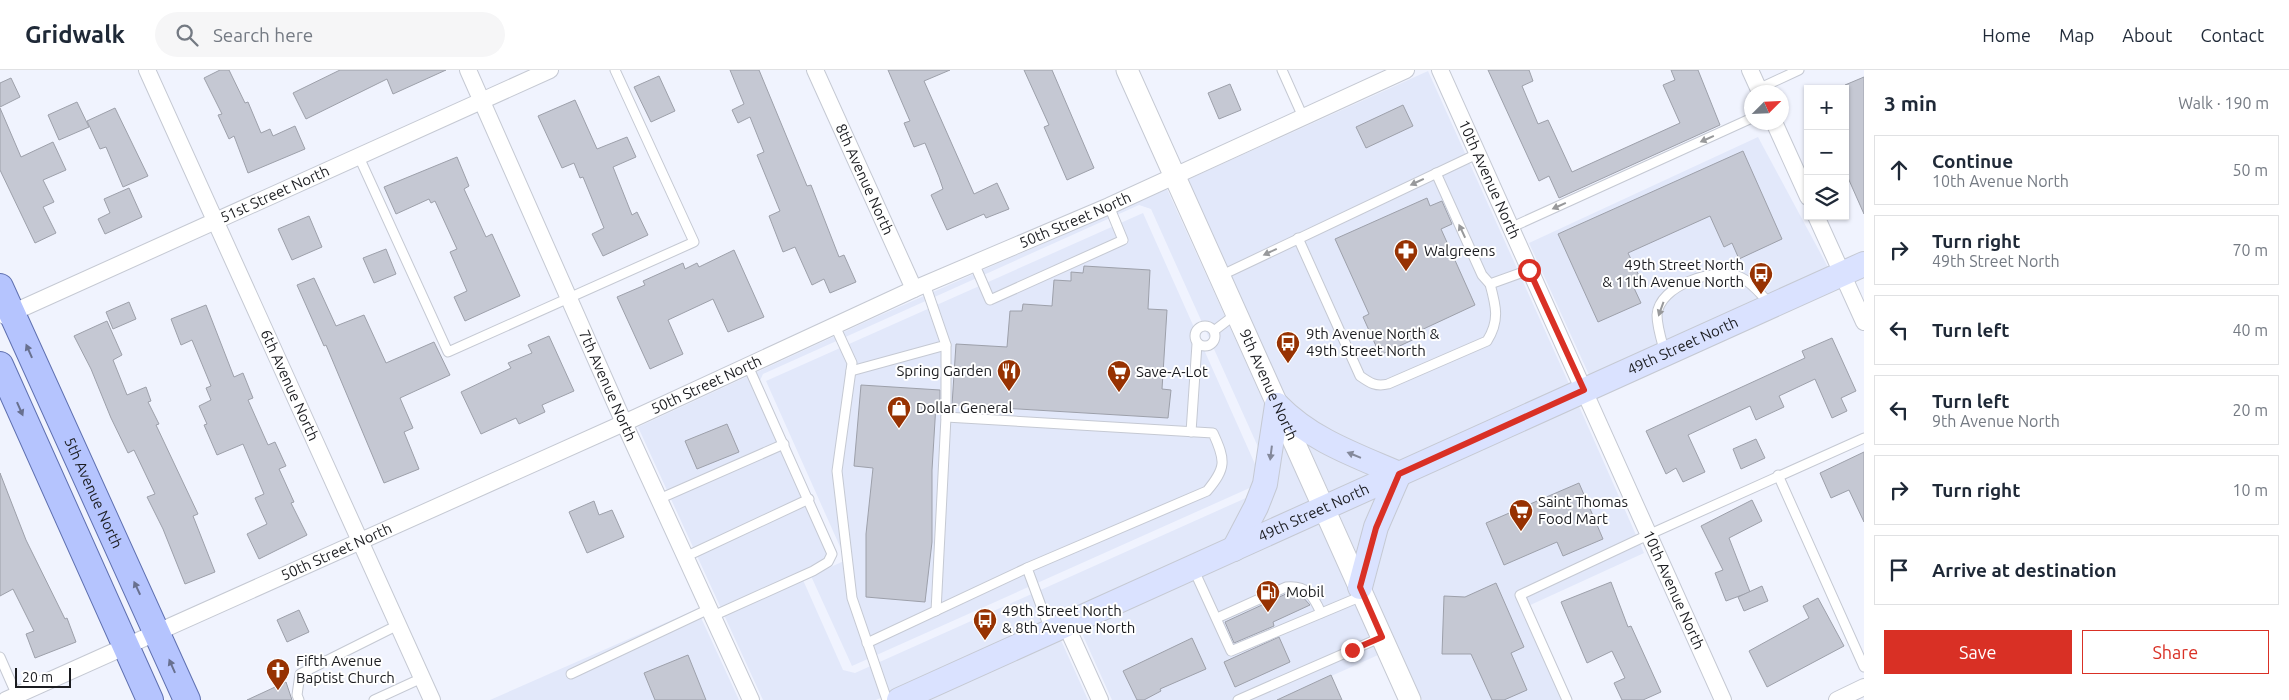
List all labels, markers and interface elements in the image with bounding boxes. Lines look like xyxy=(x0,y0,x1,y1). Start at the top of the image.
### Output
search box xyxy=(155,12,505,57)
text: Gridwalk xyxy=(25,21,125,48)
icon: search xyxy=(173,21,201,49)
text: Search here xyxy=(213,24,313,46)
text: Home xyxy=(1982,25,2031,45)
text: Map xyxy=(2059,25,2094,45)
text: About xyxy=(2122,25,2172,45)
text: Contact xyxy=(2200,25,2264,45)
north arrow xyxy=(1744,85,1789,130)
map controls xyxy=(1804,85,1849,220)
button: + xyxy=(1804,85,1849,130)
text: 3 min xyxy=(1884,91,1937,115)
text: Walk · 190 m xyxy=(2178,94,2269,112)
street label: 10th Avenue North xyxy=(1456,117,1524,241)
street label: 8th Avenue North xyxy=(832,121,897,237)
button: − xyxy=(1804,130,1849,175)
one-way arrow xyxy=(1700,135,1714,143)
text: Continue xyxy=(1932,150,2013,172)
icon: ahead xyxy=(1885,156,1913,184)
text: 50 m xyxy=(2232,161,2268,179)
street label: 51st Street North xyxy=(217,162,332,226)
text: 10th Avenue North xyxy=(1932,172,2069,190)
button: layers xyxy=(1804,175,1849,220)
one-way arrow xyxy=(1410,178,1424,186)
street label: 50th Street North xyxy=(1017,188,1134,251)
one-way arrow xyxy=(1552,202,1566,210)
one-way arrow xyxy=(1458,224,1466,238)
text: Turn right xyxy=(1932,230,2020,252)
icon: right xyxy=(1885,236,1913,264)
pharmacy icon: Walgreens xyxy=(1393,238,1419,272)
text: 70 m xyxy=(2232,241,2268,259)
place label: Walgreens xyxy=(1424,242,1495,259)
one-way arrow xyxy=(1263,247,1278,256)
text: 49th Street North xyxy=(1932,252,2060,270)
place label: 49th Street North & 11th Avenue North xyxy=(1602,256,1744,290)
route start xyxy=(1518,259,1541,282)
bus stop icon: 49th Street North & 11th Avenue North xyxy=(1748,261,1774,295)
one-way arrow xyxy=(1656,302,1664,317)
street label: 49th Street North xyxy=(1624,313,1741,378)
icon: left xyxy=(1885,316,1913,344)
text: Turn left xyxy=(1932,319,2010,341)
text: 40 m xyxy=(2232,321,2268,339)
place label: 9th Avenue North & 49th Street North xyxy=(1306,325,1439,359)
street label: 9th Avenue North xyxy=(1236,326,1301,443)
street label: 6th Avenue North xyxy=(258,327,323,443)
street label: 7th Avenue North xyxy=(576,327,640,444)
bus stop icon: 9th Avenue North & 49th Street North xyxy=(1275,330,1301,364)
one-way arrow xyxy=(25,344,33,358)
street label: 50th Street North xyxy=(648,352,764,417)
restaurant icon: Spring Garden xyxy=(996,358,1022,392)
supermarket icon: Save-A-Lot xyxy=(1106,359,1132,393)
place label: Spring Garden xyxy=(896,362,992,379)
place label: Save-A-Lot xyxy=(1136,363,1208,380)
text: Turn left xyxy=(1932,390,2010,412)
shop icon: Dollar General xyxy=(886,395,912,429)
icon: left xyxy=(1885,396,1913,424)
place label: Dollar General xyxy=(916,399,1013,416)
text: 20 m xyxy=(2232,401,2268,419)
one-way arrow xyxy=(16,402,24,416)
text: 9th Avenue North xyxy=(1932,412,2060,430)
street label: 5th Avenue North xyxy=(61,434,126,551)
one-way arrow xyxy=(1267,445,1275,461)
one-way arrow xyxy=(1347,450,1361,458)
icon: right xyxy=(1885,476,1913,504)
text: Turn right xyxy=(1932,479,2020,501)
street label: 49th Street North xyxy=(1255,480,1372,545)
text: 10 m xyxy=(2232,481,2268,499)
place label: Saint Thomas Food Mart xyxy=(1538,493,1628,527)
supermarket icon: Saint Thomas Food Mart xyxy=(1508,498,1534,532)
street label: 50th Street North xyxy=(278,519,394,584)
street label: 10th Avenue North xyxy=(1640,528,1708,652)
icon: arrive xyxy=(1885,556,1913,584)
text: Arrive at destination xyxy=(1932,559,2117,581)
fuel station icon: Mobil xyxy=(1255,579,1281,613)
one-way arrow xyxy=(133,581,141,595)
place label: Mobil xyxy=(1286,583,1324,600)
place label: 49th Street North & 8th Avenue North xyxy=(1002,602,1135,636)
bus stop icon: 49th Street North & 8th Avenue North xyxy=(972,607,998,641)
button: Save xyxy=(1884,630,2072,674)
button: Share xyxy=(2082,630,2269,674)
route end xyxy=(1341,639,1364,662)
place label: Fifth Avenue Baptist Church xyxy=(296,652,395,686)
church icon: Fifth Avenue Baptist Church xyxy=(265,657,291,691)
one-way arrow xyxy=(168,659,176,673)
scale bar xyxy=(15,665,71,688)
text: 20 m xyxy=(22,669,53,685)

